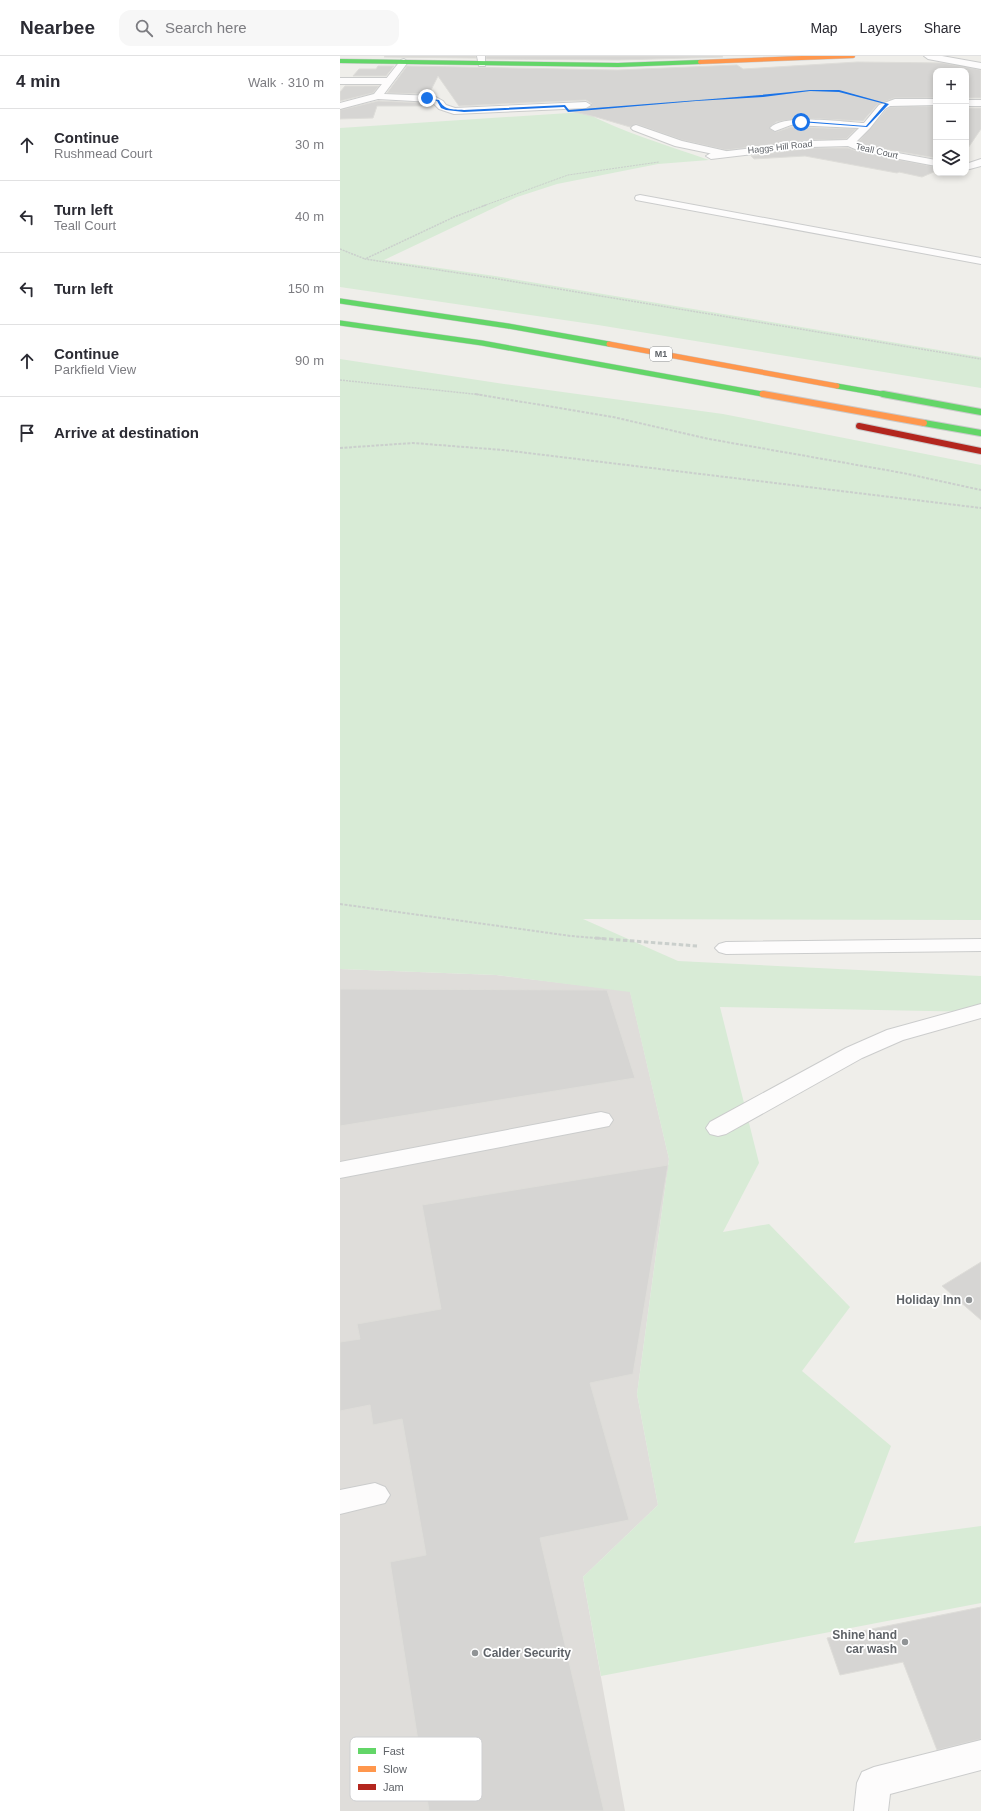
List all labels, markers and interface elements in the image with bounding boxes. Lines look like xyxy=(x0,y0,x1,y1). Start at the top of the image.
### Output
search box xyxy=(119,10,399,46)
text: Nearbee xyxy=(20,17,95,38)
icon: search xyxy=(133,17,155,39)
text: Search here xyxy=(165,19,247,36)
text: Map xyxy=(810,20,838,36)
text: Layers xyxy=(860,20,902,36)
text: Share xyxy=(924,20,961,36)
map controls xyxy=(933,68,969,176)
button: + xyxy=(933,68,969,104)
text: 4 min xyxy=(16,72,60,91)
text: Walk · 310 m xyxy=(248,75,324,90)
route end xyxy=(418,89,436,107)
button: − xyxy=(933,104,969,140)
route start xyxy=(792,113,810,131)
text: Continue xyxy=(54,129,119,146)
icon: ahead xyxy=(16,134,38,156)
text: 30 m xyxy=(295,137,324,152)
street label: Haggs Hill Road xyxy=(747,139,813,155)
button: layers xyxy=(933,140,969,176)
street label: Teall Court xyxy=(855,141,900,161)
text: Rushmead Court xyxy=(54,146,152,161)
text: Turn left xyxy=(54,201,113,218)
icon: left xyxy=(16,206,38,228)
text: 40 m xyxy=(295,209,324,224)
text: Teall Court xyxy=(54,218,116,233)
icon: left xyxy=(16,278,38,300)
text: Turn left xyxy=(54,280,113,297)
text: 150 m xyxy=(288,281,324,296)
text: Continue xyxy=(54,345,119,362)
road number: M1 xyxy=(650,347,672,361)
icon: ahead xyxy=(16,350,38,372)
text: 90 m xyxy=(295,353,324,368)
text: Parkfield View xyxy=(54,362,136,377)
icon: arrive xyxy=(16,422,38,444)
text: Arrive at destination xyxy=(54,424,199,441)
place label: Holiday Inn xyxy=(896,1293,961,1307)
marker: Holiday Inn xyxy=(964,1295,974,1305)
place label: Shine hand car wash xyxy=(832,1628,897,1656)
marker: Shine hand car wash xyxy=(900,1637,910,1647)
place label: Calder Security xyxy=(483,1646,571,1660)
marker: Calder Security xyxy=(470,1648,480,1658)
legend xyxy=(350,1737,482,1801)
text: Fast xyxy=(383,1745,404,1757)
text: Slow xyxy=(383,1763,407,1775)
text: Jam xyxy=(383,1781,404,1793)

